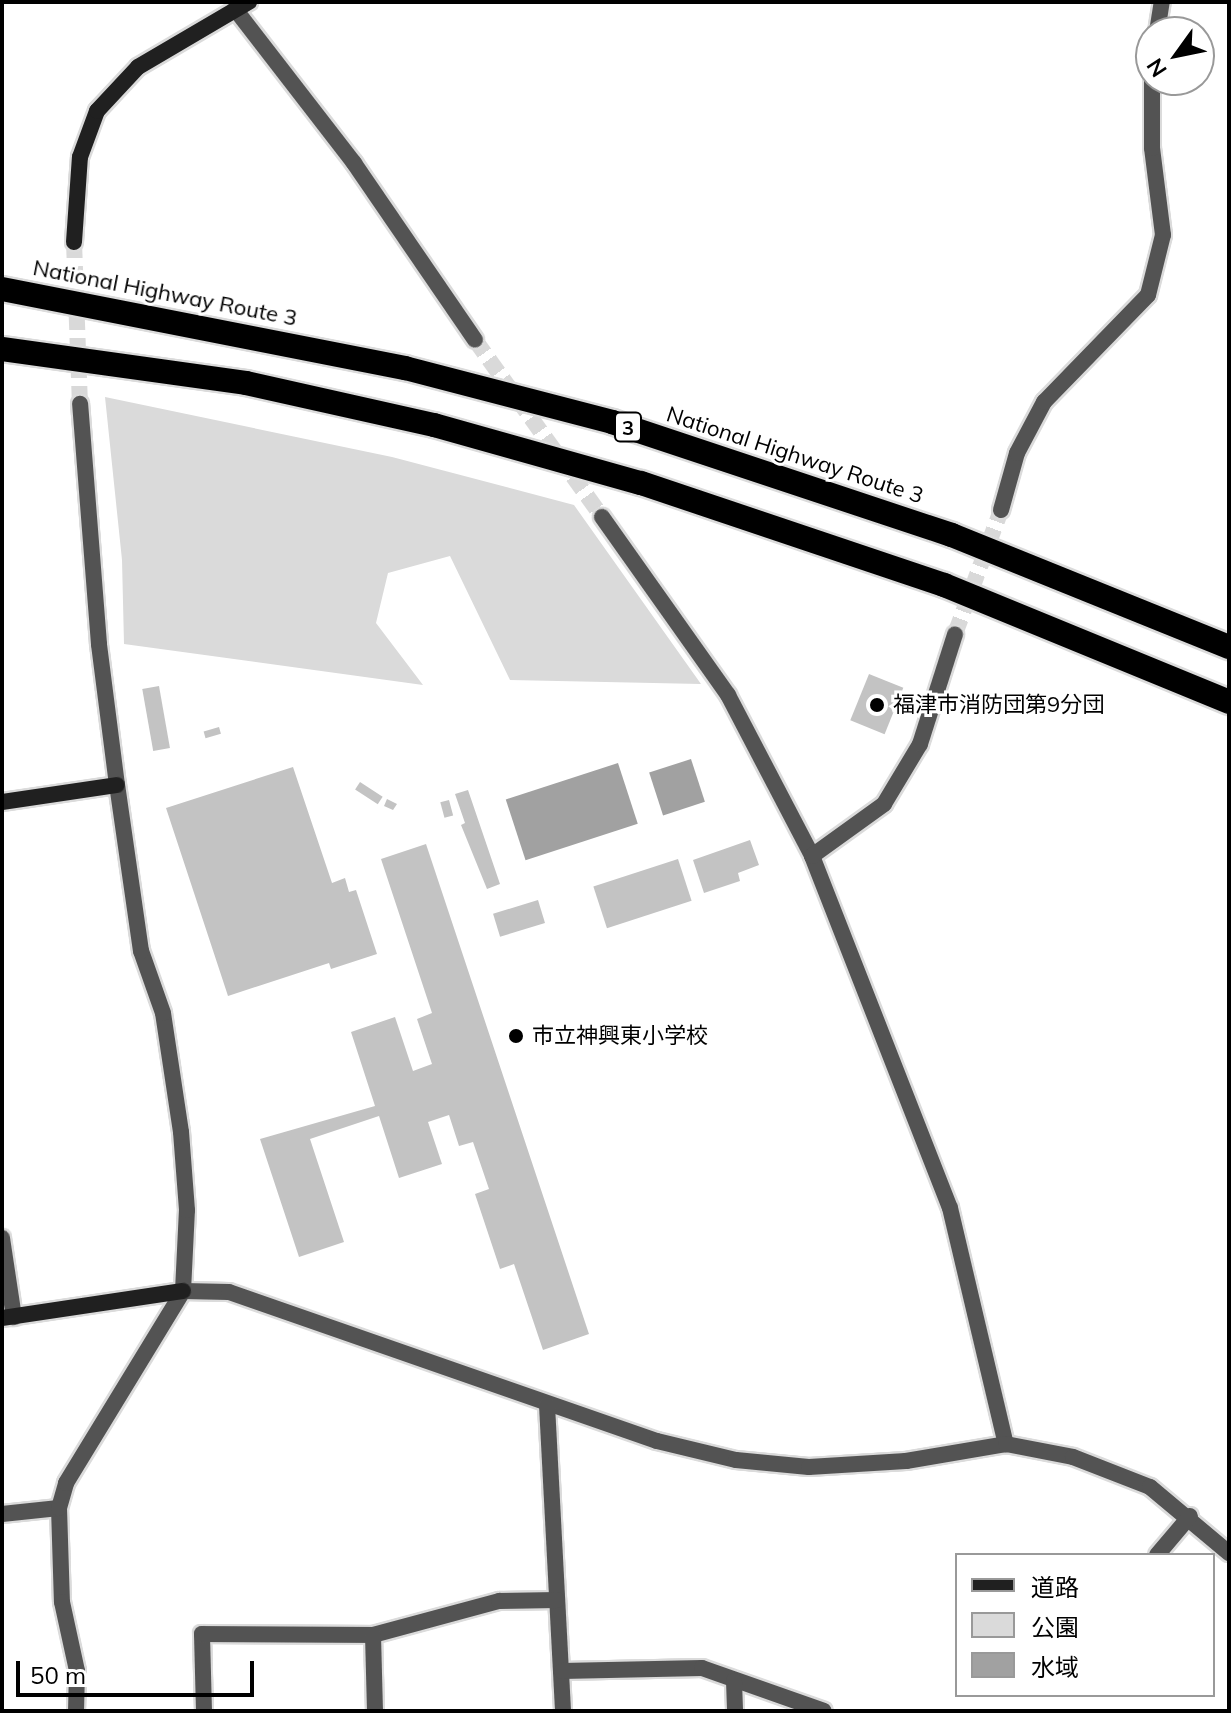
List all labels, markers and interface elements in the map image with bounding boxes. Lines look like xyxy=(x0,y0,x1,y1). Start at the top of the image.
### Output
north arrow xyxy=(1135,16,1215,96)
text: N xyxy=(1140,53,1173,83)
street label: National Highway Route 3 xyxy=(31,254,299,332)
street label: National Highway Route 3 xyxy=(663,401,927,509)
road number: 3 xyxy=(614,411,642,443)
place label: 福津市消防団第9分団 xyxy=(893,692,1104,718)
marker: 福津市消防団第9分団 xyxy=(868,696,886,714)
place label: 市立神興東小学校 xyxy=(532,1023,708,1049)
marker: 市立神興東小学校 xyxy=(507,1027,525,1045)
legend xyxy=(955,1553,1215,1697)
text: 道路 xyxy=(1031,1572,1079,1602)
text: 公園 xyxy=(1031,1612,1079,1642)
scale bar xyxy=(20,1645,258,1695)
text: 水域 xyxy=(1031,1652,1079,1682)
text: 50 m xyxy=(30,1660,86,1690)

